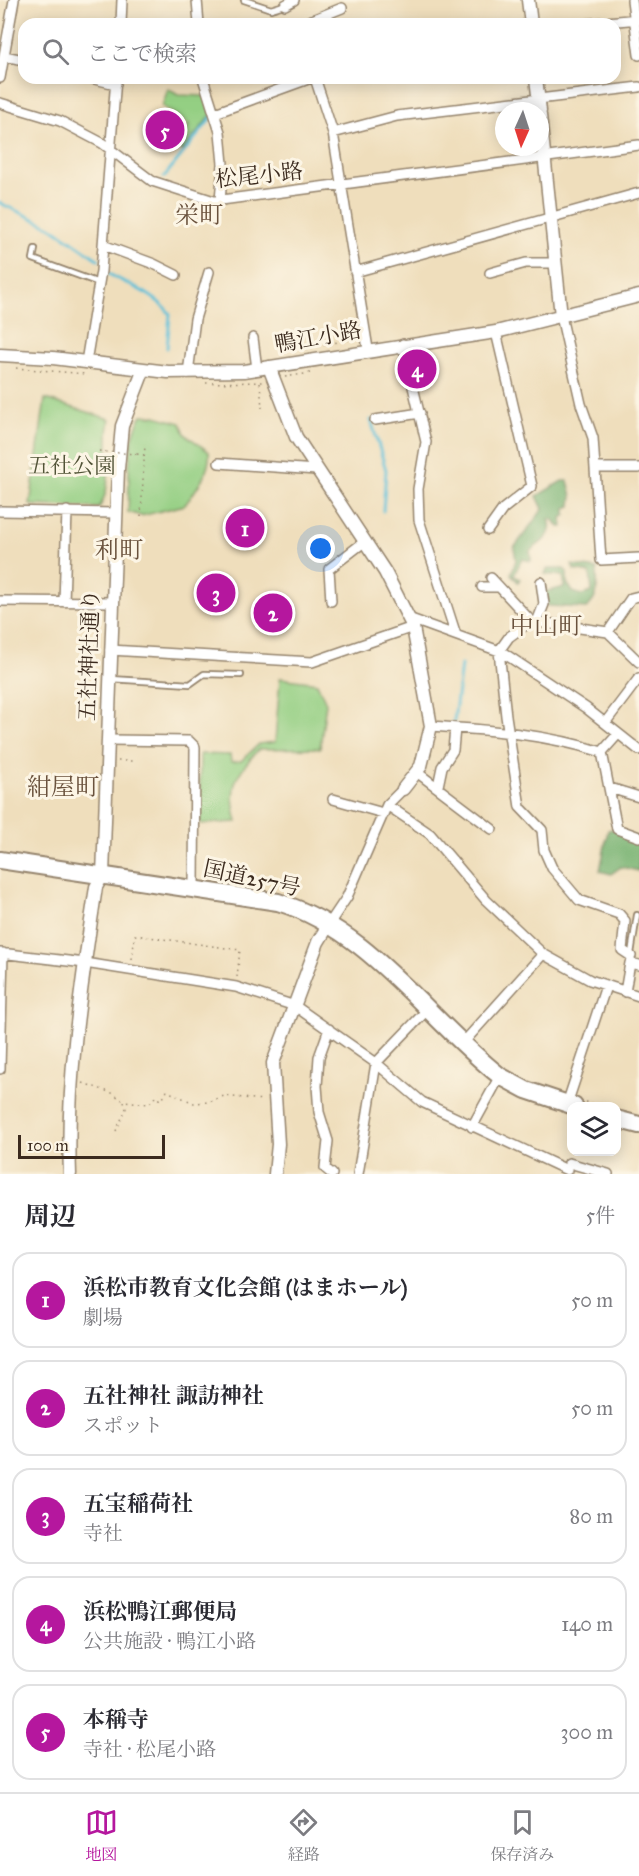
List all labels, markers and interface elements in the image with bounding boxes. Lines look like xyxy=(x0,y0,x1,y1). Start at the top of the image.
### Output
search box xyxy=(18,18,621,84)
icon: search xyxy=(39,35,72,68)
text: ここで検索 xyxy=(87,40,197,67)
north arrow xyxy=(495,102,549,156)
pin: 5 xyxy=(146,108,184,152)
street label: 松尾小路 xyxy=(214,157,304,193)
district label: 栄町 xyxy=(175,200,223,230)
street label: 鴨江小路 xyxy=(272,316,364,358)
pin: 4 xyxy=(398,346,436,392)
park label: 五社公園 xyxy=(28,452,116,479)
pin: 1 xyxy=(226,506,264,550)
your location xyxy=(306,534,335,563)
district label: 利町 xyxy=(95,535,143,565)
pin: 3 xyxy=(196,570,236,616)
street label: 五社神社通り xyxy=(73,589,105,721)
pin: 2 xyxy=(254,590,292,636)
district label: 中山町 xyxy=(510,611,582,641)
district label: 紺屋町 xyxy=(27,772,99,802)
street label: 国道257号 xyxy=(201,855,303,901)
map controls xyxy=(567,1102,621,1156)
button: layers xyxy=(567,1102,621,1156)
scale bar xyxy=(18,1132,165,1160)
text: 100 m xyxy=(27,1136,69,1155)
text: 周辺 xyxy=(24,1200,76,1232)
text: 5件 xyxy=(586,1203,615,1227)
text: 浜松市教育文化会館 (はまホール) xyxy=(83,1274,408,1301)
text: 1 xyxy=(42,1288,49,1312)
text: 50 m xyxy=(571,1288,613,1312)
text: 劇場 xyxy=(83,1305,123,1329)
text: 五社神社 諏訪神社 xyxy=(83,1382,264,1409)
text: 2 xyxy=(41,1396,50,1420)
text: 50 m xyxy=(571,1396,613,1420)
text: スポット xyxy=(83,1413,163,1437)
text: 五宝稲荷社 xyxy=(83,1490,193,1517)
text: 3 xyxy=(42,1504,50,1528)
text: 80 m xyxy=(570,1504,613,1528)
text: 寺社 xyxy=(83,1521,123,1545)
text: 浜松鴨江郵便局 xyxy=(83,1598,237,1625)
text: 4 xyxy=(40,1612,51,1636)
text: 140 m xyxy=(561,1612,613,1636)
text: 公共施設 · 鴨江小路 xyxy=(83,1629,256,1653)
text: 本稱寺 xyxy=(83,1706,149,1733)
text: 5 xyxy=(41,1720,50,1744)
text: 300 m xyxy=(561,1720,613,1744)
text: 寺社 · 松尾小路 xyxy=(83,1737,216,1761)
tab: 地図 xyxy=(85,1806,118,1865)
tab: 経路 xyxy=(287,1806,320,1865)
tab: 保存済み xyxy=(490,1806,554,1865)

